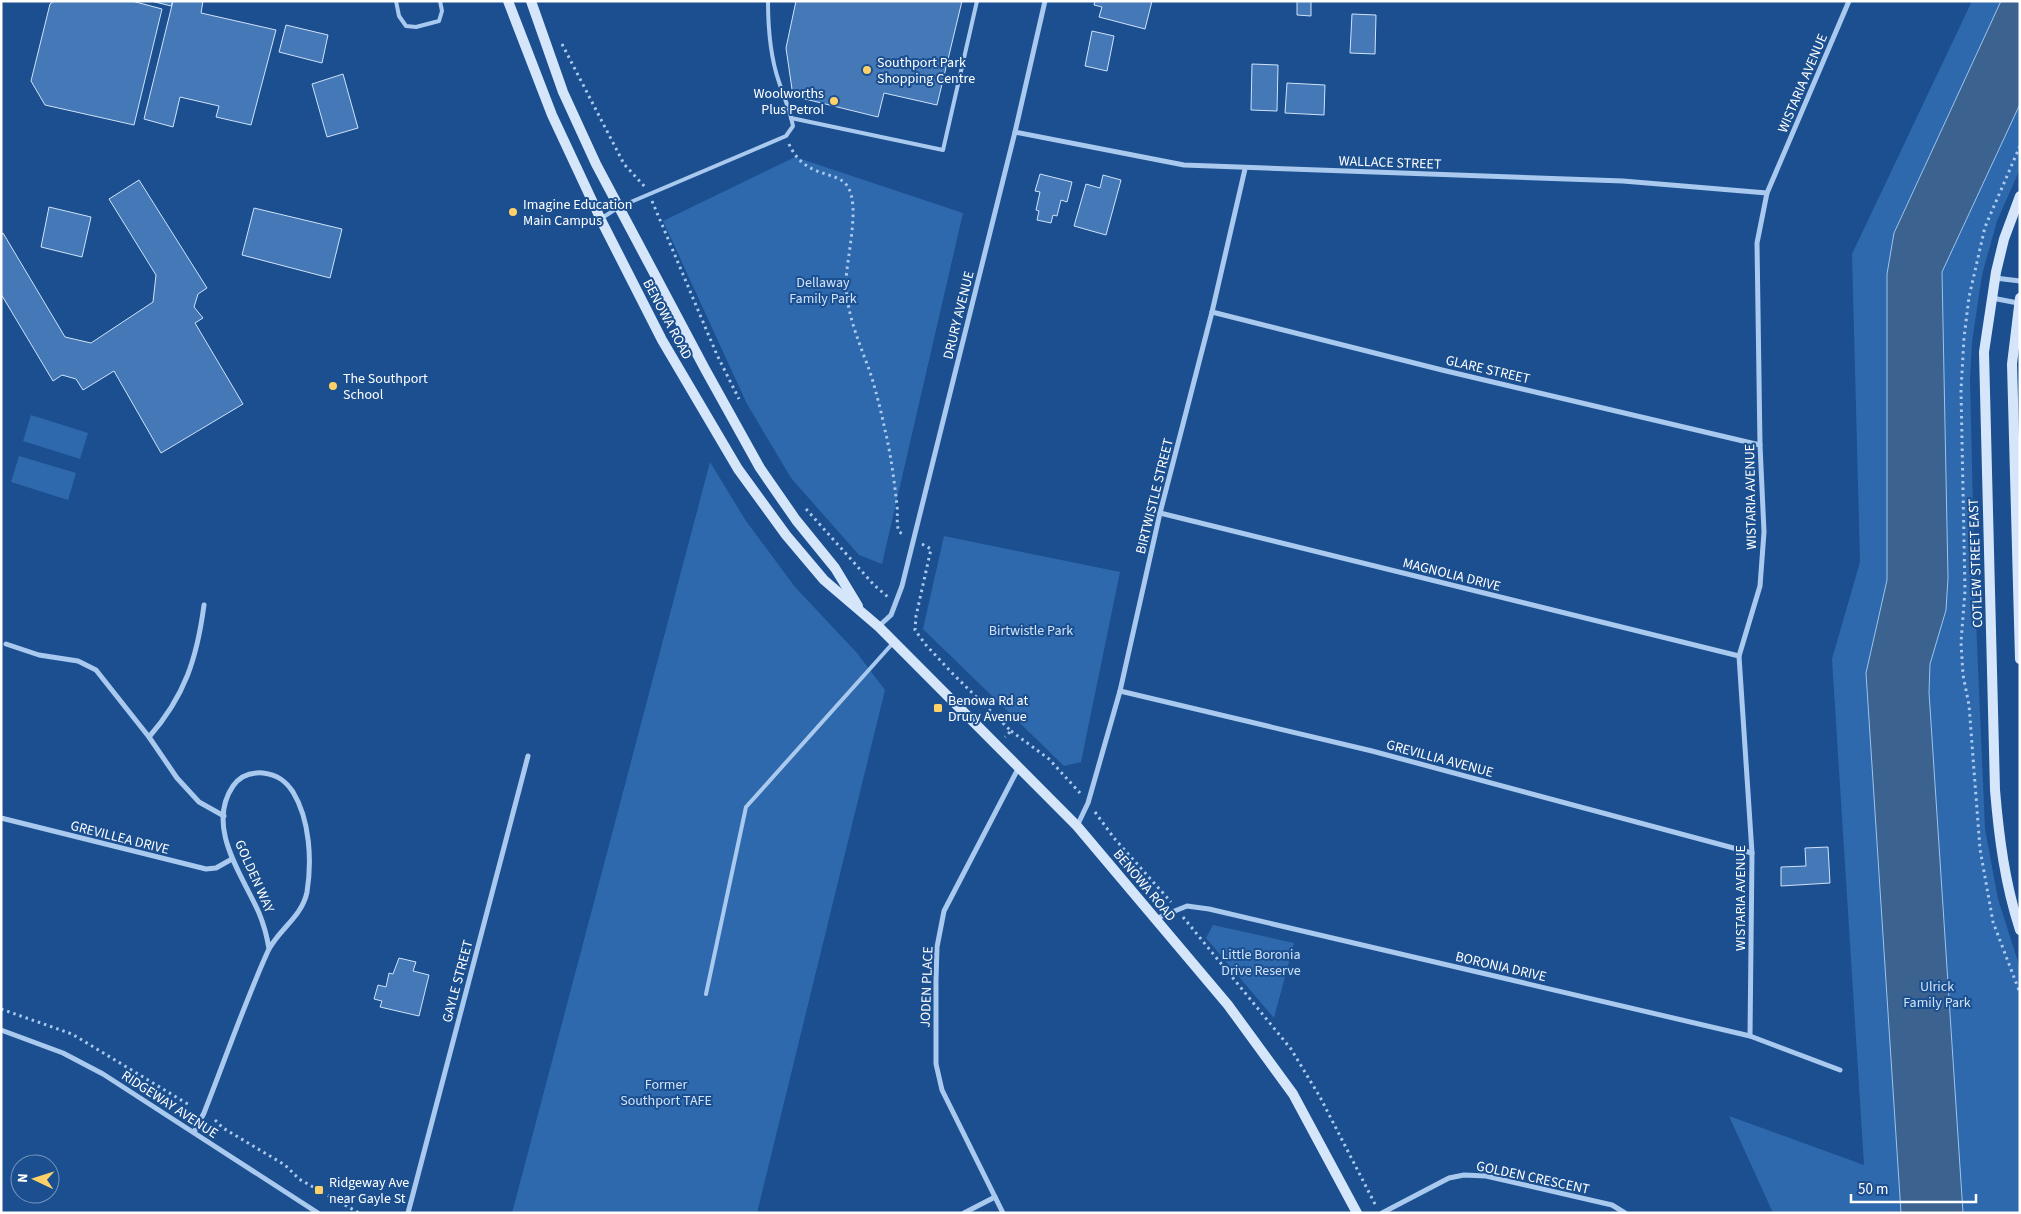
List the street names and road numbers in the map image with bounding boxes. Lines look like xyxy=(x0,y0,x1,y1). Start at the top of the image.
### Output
street label: WISTARIA AVENUE xyxy=(1773,31,1833,136)
street label: WALLACE STREET xyxy=(1338,151,1442,175)
street label: DRURY AVENUE xyxy=(938,269,980,362)
street label: BENOWA ROAD xyxy=(637,276,697,363)
street label: GLARE STREET xyxy=(1444,351,1532,390)
street label: BIRTWISTLE STREET xyxy=(1131,436,1179,556)
street label: WISTARIA AVENUE xyxy=(1740,444,1762,550)
street label: COTLEW STREET EAST xyxy=(1964,497,1988,628)
street label: MAGNOLIA DRIVE xyxy=(1401,553,1503,597)
street label: GREVILLIA AVENUE xyxy=(1384,735,1495,783)
street label: GREVILLEA DRIVE xyxy=(68,816,171,860)
street label: GOLDEN WAY xyxy=(229,837,279,916)
street label: BENOWA ROAD xyxy=(1108,845,1180,926)
street label: WISTARIA AVENUE xyxy=(1731,845,1751,951)
street label: GAYLE STREET xyxy=(437,937,479,1025)
street label: JODEN PLACE xyxy=(916,946,938,1028)
street label: BORONIA DRIVE xyxy=(1453,947,1548,987)
street label: RIDGEWAY AVENUE xyxy=(117,1066,222,1144)
street label: GOLDEN CRESCENT xyxy=(1474,1156,1592,1200)

